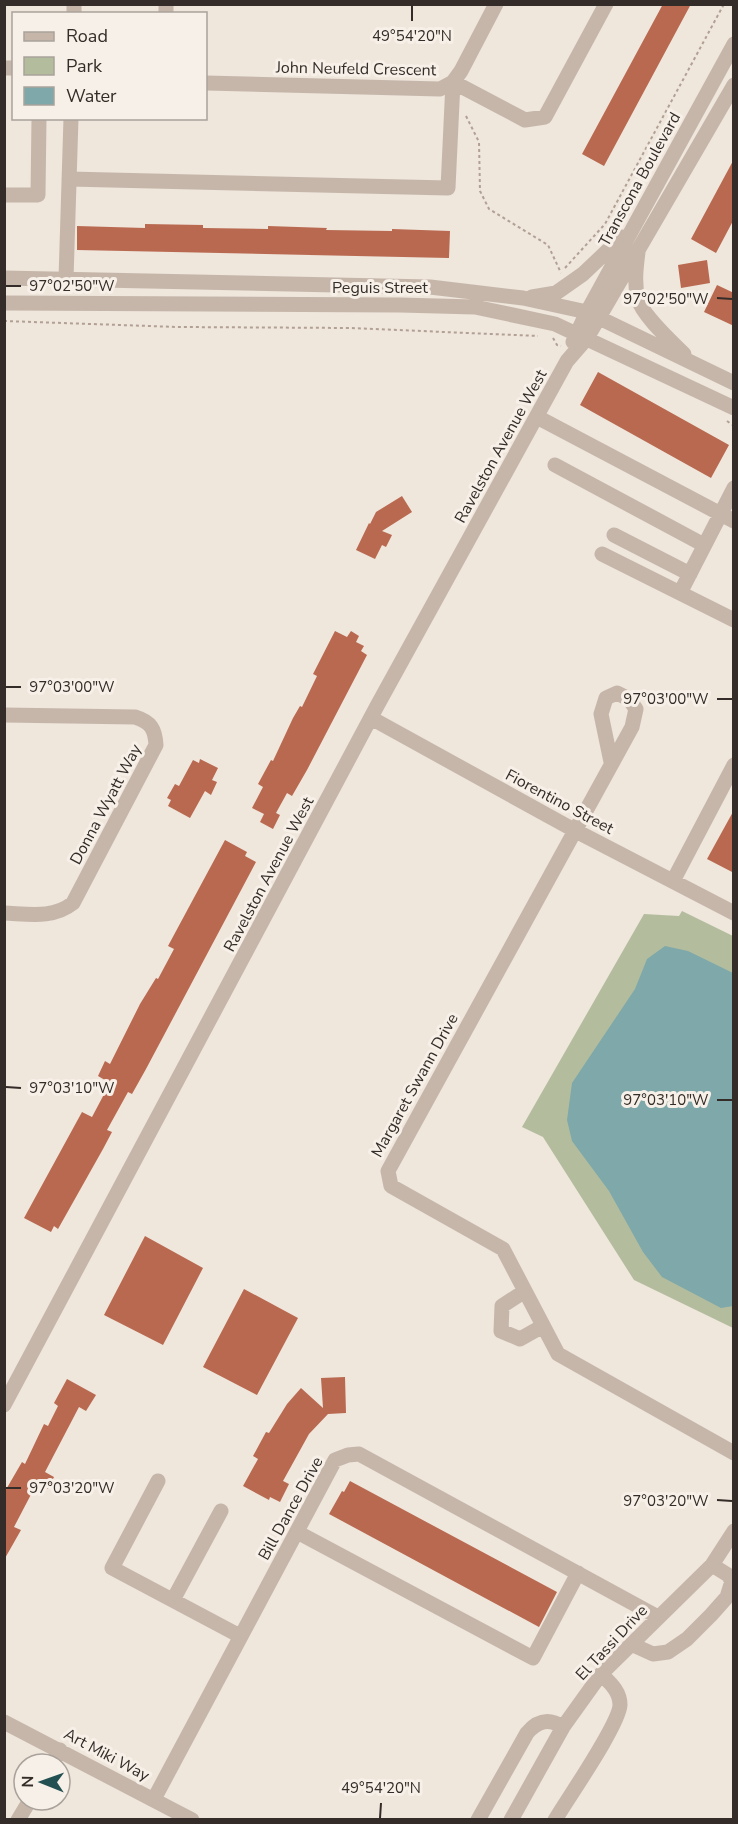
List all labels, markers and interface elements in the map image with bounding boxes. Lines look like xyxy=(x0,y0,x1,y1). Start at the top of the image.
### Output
legend xyxy=(12,12,207,120)
text: Road xyxy=(66,24,108,48)
text: 49°54'20"N xyxy=(372,26,452,46)
text: Park xyxy=(66,54,103,78)
street label: John Neufeld Crescent xyxy=(275,57,437,81)
text: Water xyxy=(66,84,117,108)
street label: Transcona Boulevard xyxy=(594,108,686,251)
text: 97°02'50"W xyxy=(29,276,115,296)
street label: Peguis Street xyxy=(332,277,428,299)
text: 97°02'50"W xyxy=(623,289,709,309)
street label: Ravelston Avenue West xyxy=(449,365,553,527)
text: 97°03'00"W xyxy=(29,677,115,697)
text: 97°03'00"W xyxy=(623,689,709,709)
street label: Donna Wyatt Way xyxy=(65,740,147,869)
street label: Fiorentino Street xyxy=(502,764,618,840)
street label: Ravelston Avenue West xyxy=(219,793,319,956)
street label: Margaret Swann Drive xyxy=(366,1010,464,1161)
text: 97°03'10"W xyxy=(29,1078,115,1098)
text: 97°03'10"W xyxy=(623,1090,709,1110)
street label: Bill Dance Drive xyxy=(253,1453,328,1564)
text: 97°03'20"W xyxy=(29,1478,115,1498)
text: 97°03'20"W xyxy=(623,1491,709,1511)
street label: El Tassi Drive xyxy=(571,1600,653,1685)
street label: Art Miki Way xyxy=(60,1723,154,1787)
north arrow xyxy=(12,1752,72,1812)
text: N xyxy=(17,1776,39,1788)
text: 49°54'20"N xyxy=(341,1778,421,1798)

